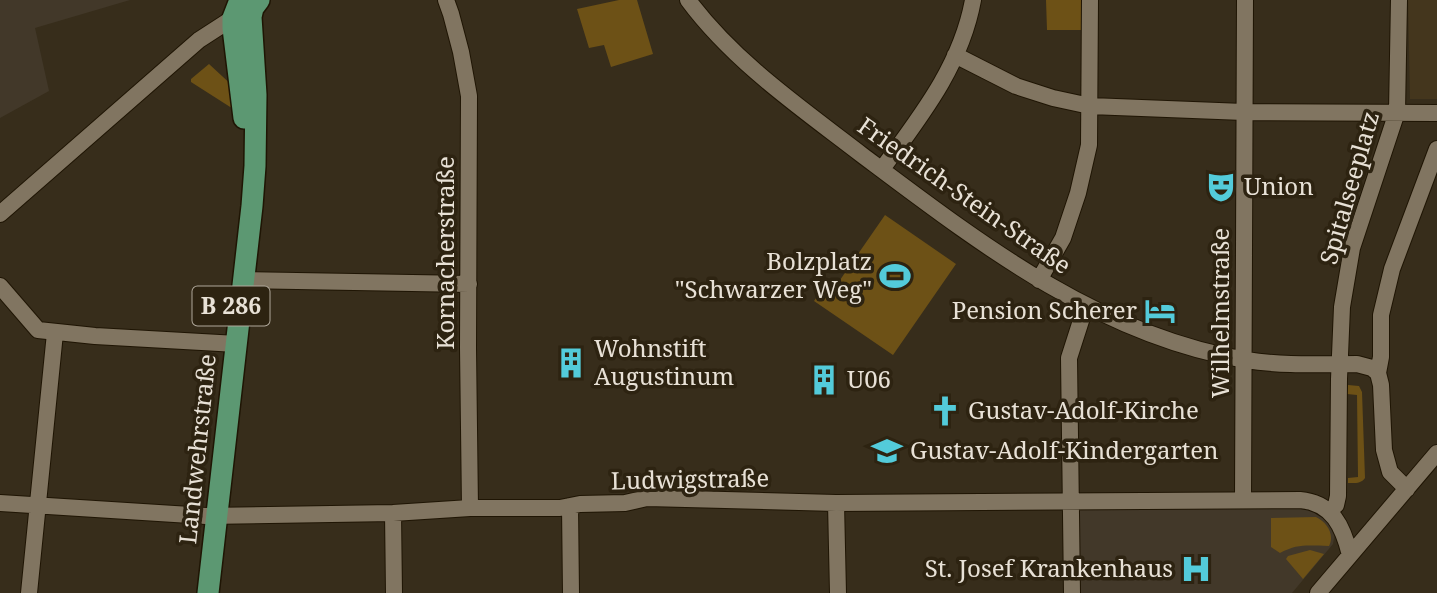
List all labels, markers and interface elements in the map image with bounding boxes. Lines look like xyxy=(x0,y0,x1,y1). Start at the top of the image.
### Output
street label: Spitalseeplatz xyxy=(1311,107,1386,268)
street label: Friedrich-Stein-Straße xyxy=(852,109,1078,281)
street label: Kornacherstraße xyxy=(428,156,461,350)
place label: Union xyxy=(1244,169,1314,202)
theatre icon: Union xyxy=(1204,170,1238,204)
street label: Wilhelmstraße xyxy=(1203,228,1236,398)
place label: Bolzplatz "Schwarzer Weg" xyxy=(675,244,872,305)
sports icon: Bolzplatz "Schwarzer Weg" xyxy=(878,259,912,293)
road number: B 286 xyxy=(192,286,270,326)
place label: Pension Scherer xyxy=(952,293,1137,326)
hotel icon: Pension Scherer xyxy=(1143,294,1177,328)
place label: Wohnstift Augustinum xyxy=(594,331,735,392)
building icon: Wohnstift Augustinum xyxy=(554,346,588,380)
street label: Landwehrstraße xyxy=(170,352,223,545)
place label: U06 xyxy=(847,362,891,395)
building icon: U06 xyxy=(807,363,841,397)
place label: Gustav-Adolf-Kirche xyxy=(968,393,1199,426)
church icon: Gustav-Adolf-Kirche xyxy=(928,394,962,428)
place label: Gustav-Adolf-Kindergarten xyxy=(910,433,1219,466)
school or university icon: Gustav-Adolf-Kindergarten xyxy=(870,434,904,468)
street label: Ludwigstraße xyxy=(611,461,769,496)
place label: St. Josef Krankenhaus xyxy=(925,551,1173,584)
hospital icon: St. Josef Krankenhaus xyxy=(1179,552,1213,586)

